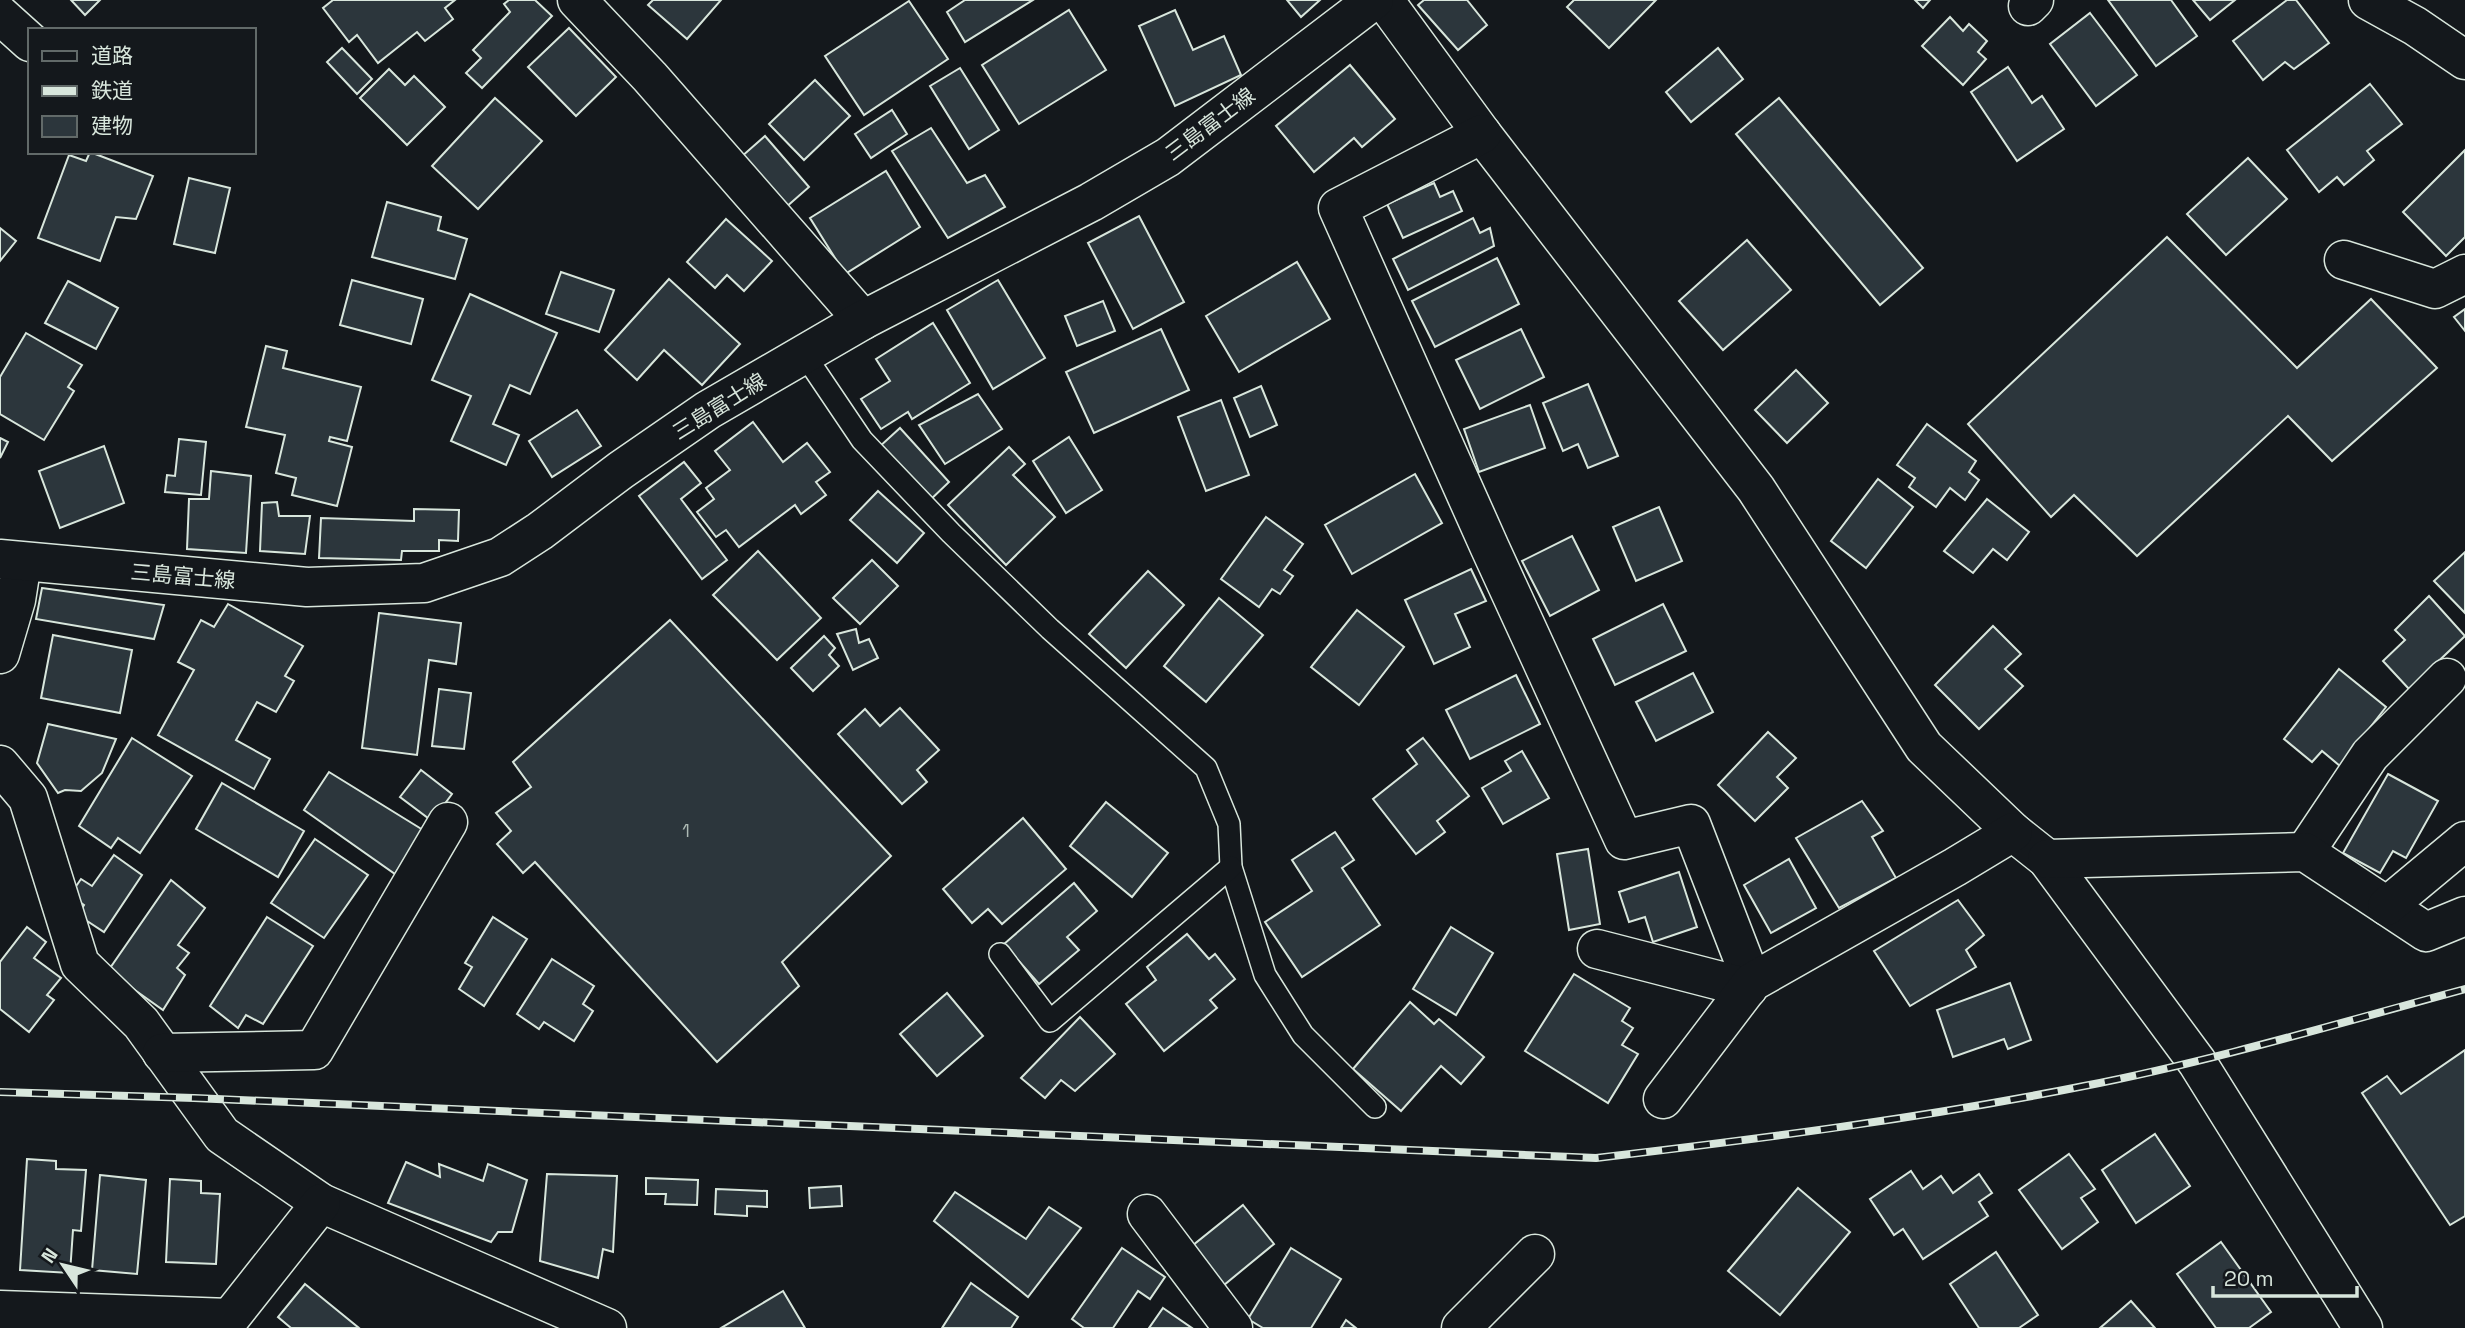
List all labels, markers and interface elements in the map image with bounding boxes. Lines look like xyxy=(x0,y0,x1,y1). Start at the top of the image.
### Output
legend xyxy=(28,28,256,154)
text: 道路 xyxy=(91,42,133,69)
text: 鉄道 xyxy=(91,77,133,104)
street label: 三島富士線 xyxy=(1160,82,1260,166)
text: 建物 xyxy=(91,112,133,139)
street label: 三島富士線 xyxy=(667,367,771,445)
street label: 三島富士線 xyxy=(130,558,236,594)
house number: 1 xyxy=(682,819,690,842)
north arrow xyxy=(28,1230,98,1300)
text: N xyxy=(36,1243,63,1268)
scale bar xyxy=(2213,1254,2356,1298)
text: 20 m xyxy=(2224,1265,2274,1292)

